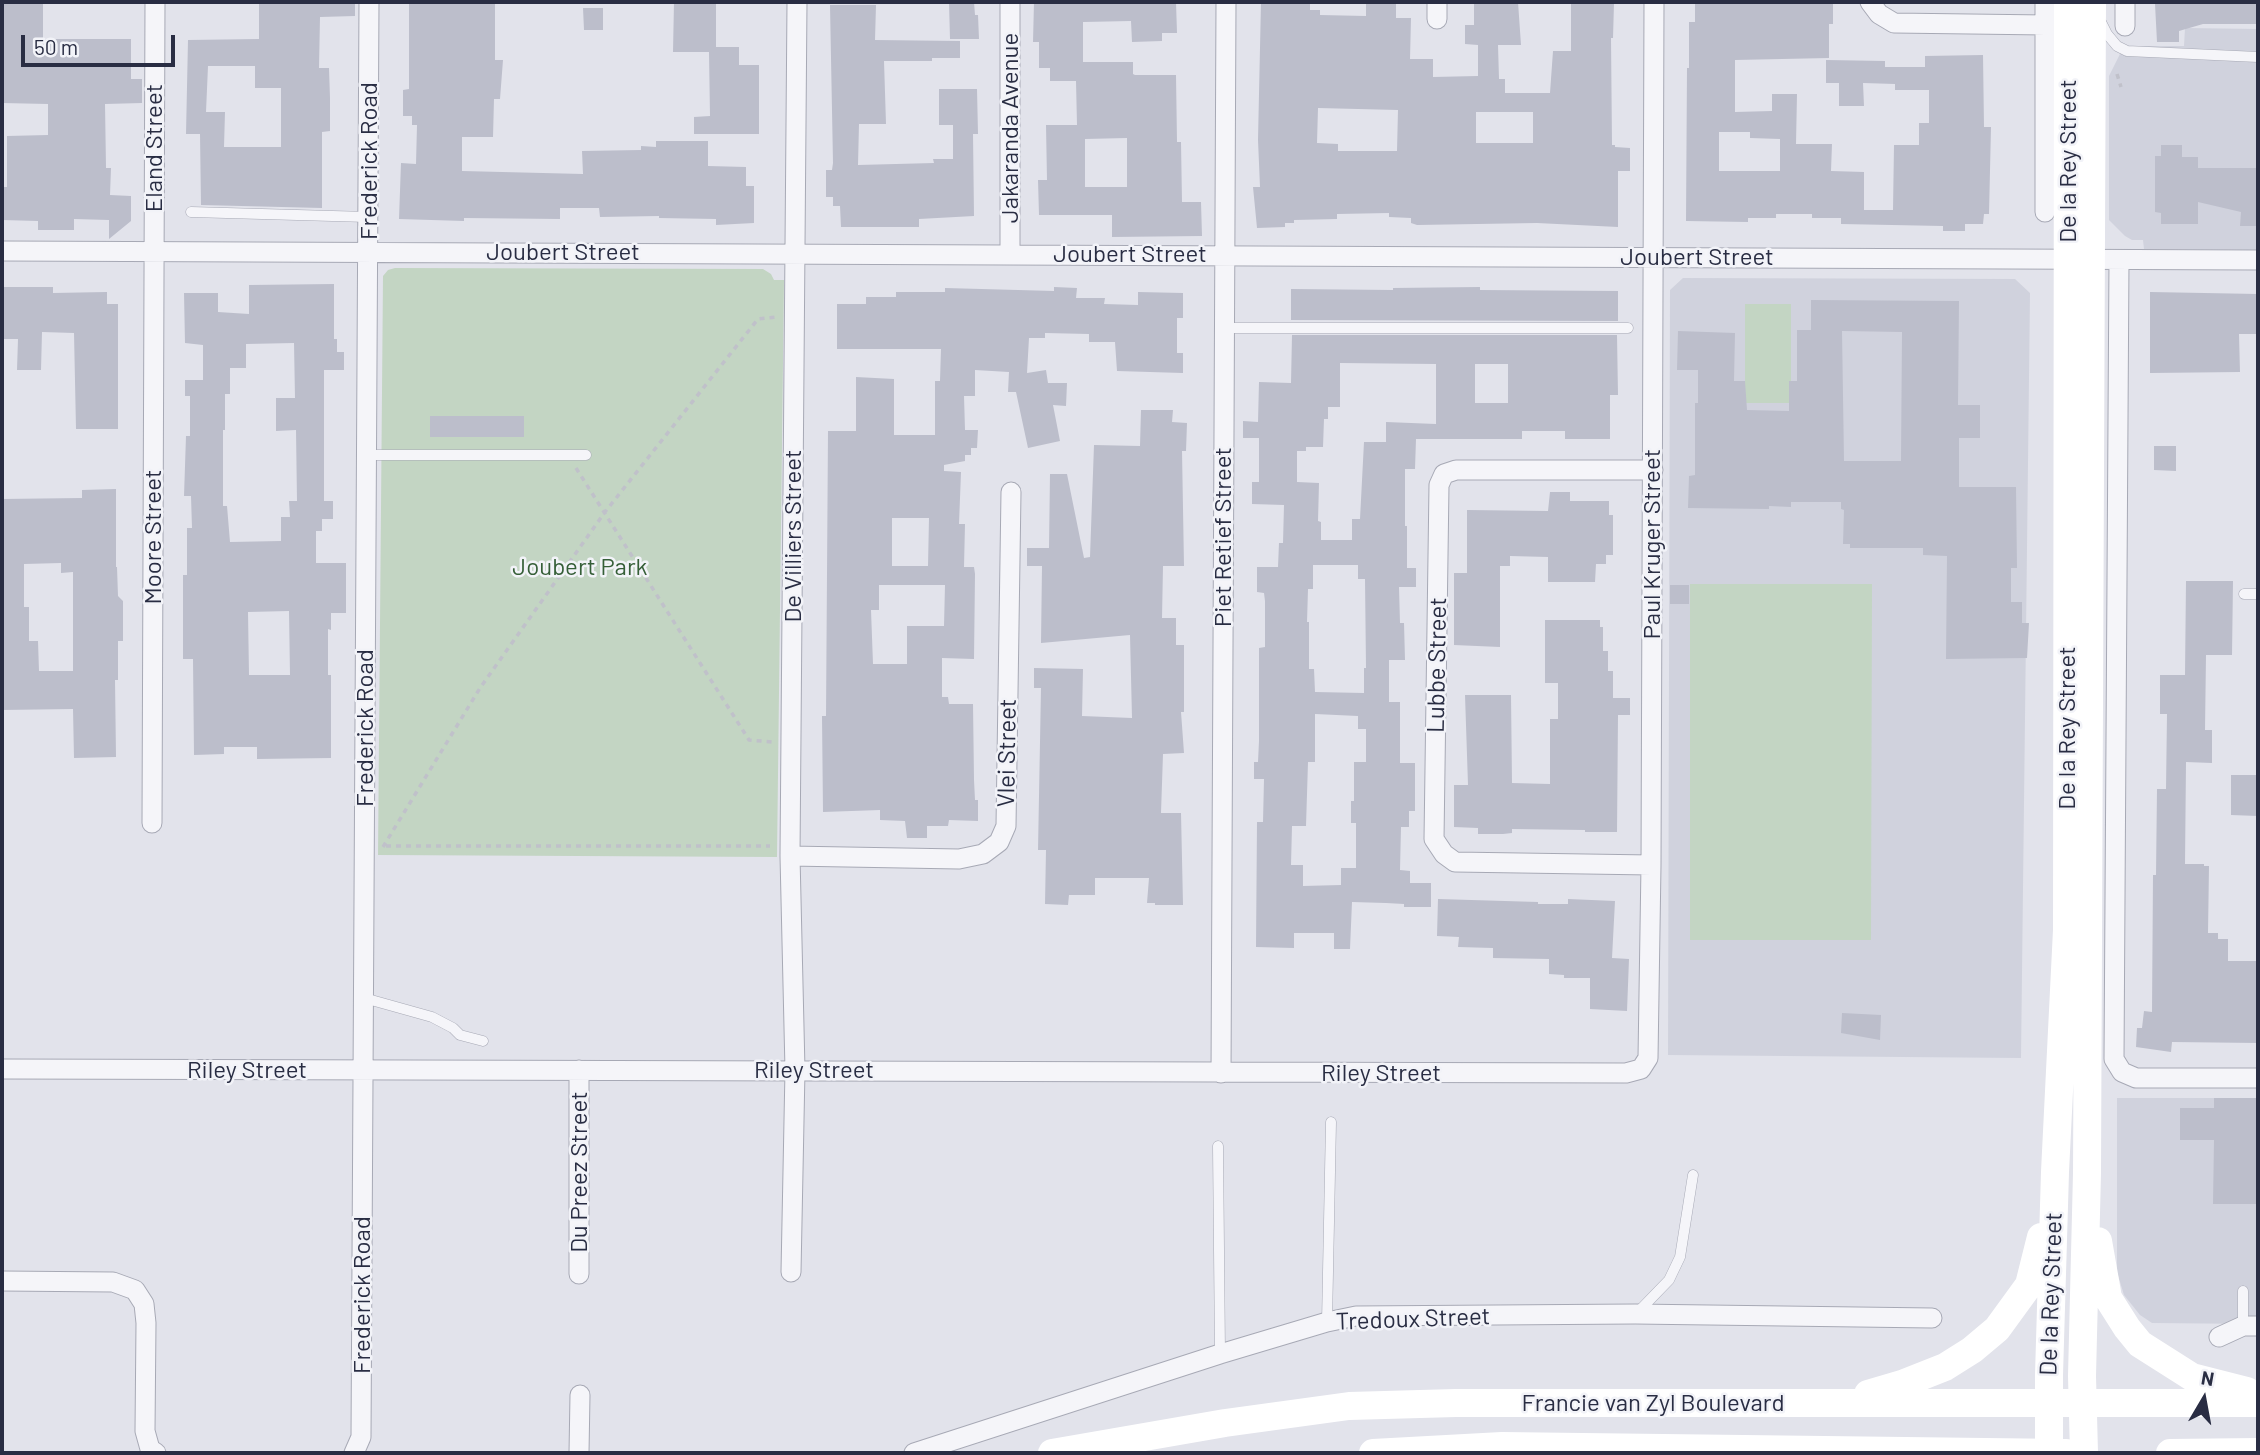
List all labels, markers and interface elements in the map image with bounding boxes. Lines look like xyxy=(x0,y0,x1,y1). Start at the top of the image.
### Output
scale bar xyxy=(24,21,178,65)
street label: Jakaranda Avenue xyxy=(996,33,1024,223)
text: 50 m xyxy=(34,34,78,59)
street label: De la Rey Street xyxy=(2054,79,2082,243)
street label: Frederick Road xyxy=(355,82,383,240)
street label: Eland Street xyxy=(140,84,168,212)
street label: Joubert Street xyxy=(486,238,640,266)
street label: Joubert Street xyxy=(1053,240,1207,268)
street label: Joubert Street xyxy=(1620,243,1774,271)
street label: Piet Retief Street xyxy=(1209,447,1237,627)
street label: De Villiers Street xyxy=(779,449,807,623)
street label: Paul Kruger Street xyxy=(1638,449,1666,639)
street label: Moore Street xyxy=(139,469,167,605)
park label: Joubert Park xyxy=(512,553,648,581)
street label: Lubbe Street xyxy=(1421,597,1453,733)
street label: De la Rey Street xyxy=(2053,646,2081,810)
street label: Frederick Road xyxy=(351,649,379,807)
street label: Vlei Street xyxy=(992,698,1022,808)
street label: Riley Street xyxy=(187,1056,307,1084)
street label: Riley Street xyxy=(754,1056,874,1084)
street label: Riley Street xyxy=(1321,1059,1441,1087)
street label: Du Preez Street xyxy=(565,1091,593,1253)
street label: De la Rey Street xyxy=(2034,1212,2068,1376)
street label: Frederick Road xyxy=(348,1216,376,1374)
street label: Tredoux Street xyxy=(1335,1302,1491,1336)
north arrow xyxy=(2169,1364,2239,1434)
text: N xyxy=(2200,1365,2216,1390)
street label: Francie van Zyl Boulevard xyxy=(1521,1389,1785,1417)

